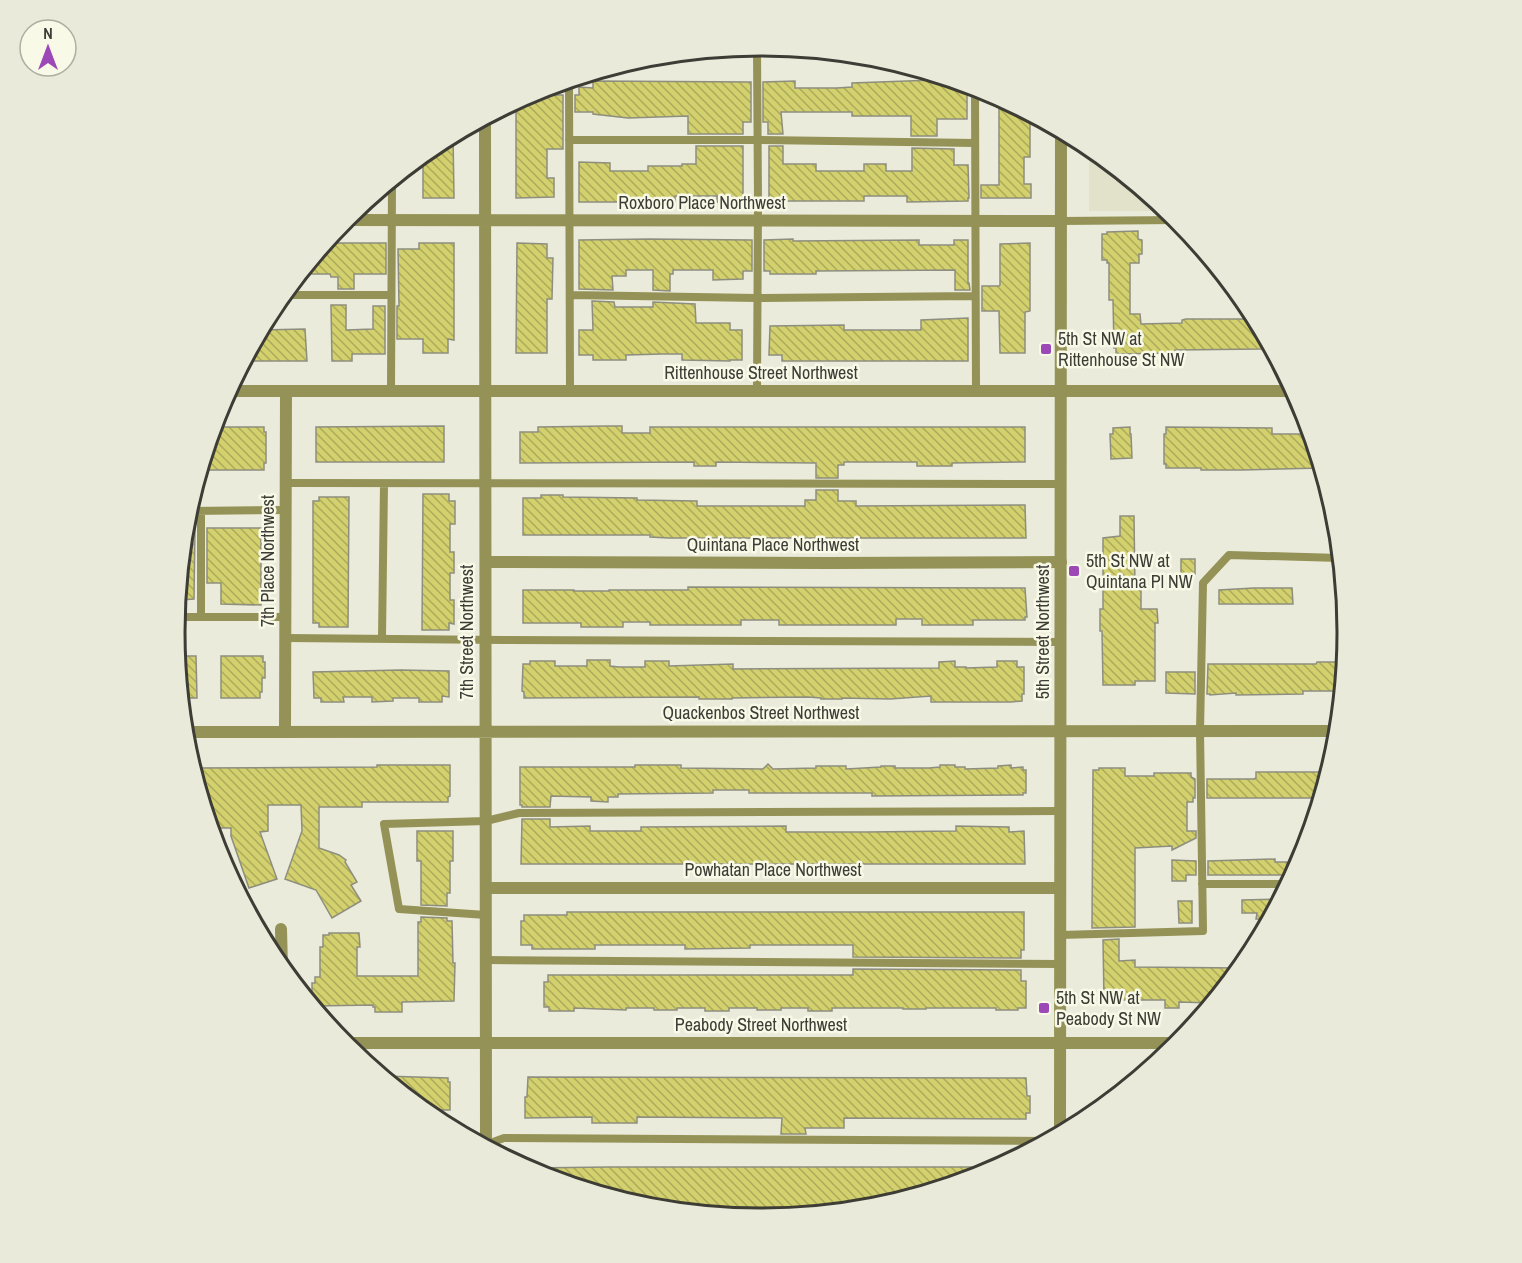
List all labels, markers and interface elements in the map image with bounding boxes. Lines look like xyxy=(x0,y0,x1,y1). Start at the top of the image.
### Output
north arrow xyxy=(18,18,78,78)
text: N xyxy=(43,22,53,44)
street label: Roxboro Place Northwest xyxy=(618,190,786,215)
place label: 5th St NW at Rittenhouse St NW xyxy=(1058,326,1184,372)
marker: 5th St NW at Rittenhouse St NW xyxy=(1039,342,1053,356)
street label: Rittenhouse Street Northwest xyxy=(664,360,858,385)
street label: 7th Place Northwest xyxy=(255,495,280,627)
street label: Quintana Place Northwest xyxy=(687,532,859,557)
place label: 5th St NW at Quintana Pl NW xyxy=(1086,548,1193,594)
marker: 5th St NW at Quintana Pl NW xyxy=(1067,564,1081,578)
street label: 7th Street Northwest xyxy=(454,565,479,699)
street label: 5th Street Northwest xyxy=(1030,565,1055,699)
street label: Quackenbos Street Northwest xyxy=(663,700,859,725)
street label: Powhatan Place Northwest xyxy=(684,857,862,882)
place label: 5th St NW at Peabody St NW xyxy=(1056,985,1161,1031)
marker: 5th St NW at Peabody St NW xyxy=(1037,1001,1051,1015)
street label: Peabody Street Northwest xyxy=(675,1012,847,1037)

